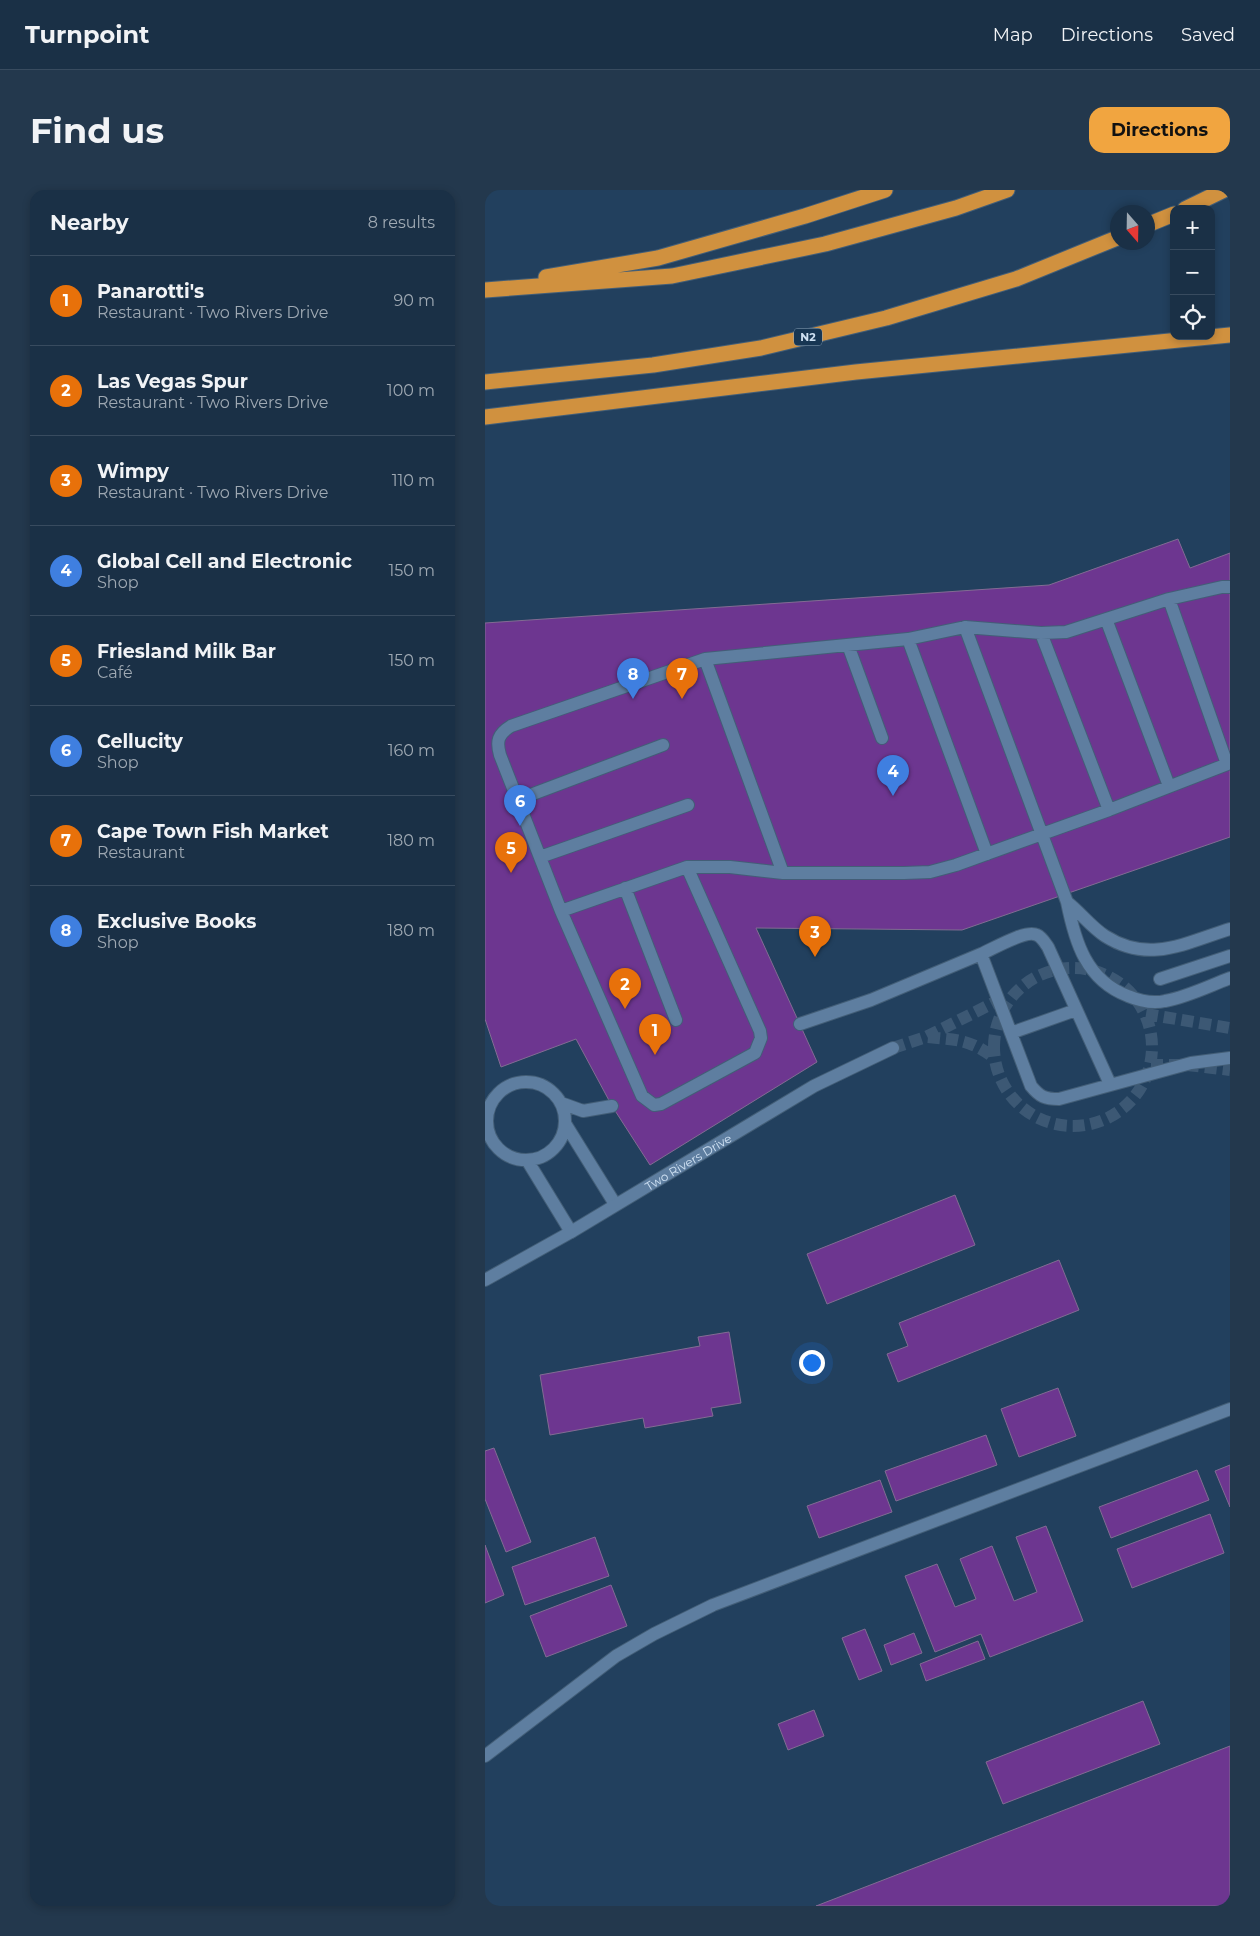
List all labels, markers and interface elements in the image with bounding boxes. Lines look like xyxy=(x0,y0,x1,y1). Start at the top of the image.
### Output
text: Turnpoint xyxy=(25,20,149,49)
text: Map xyxy=(993,24,1033,46)
text: Directions xyxy=(1061,24,1153,46)
text: Saved xyxy=(1181,24,1235,46)
button: Directions xyxy=(1089,107,1230,153)
text: Find us xyxy=(30,109,164,152)
north arrow xyxy=(1110,205,1155,250)
map controls xyxy=(1170,205,1215,340)
button: + xyxy=(1170,205,1215,250)
text: Nearby xyxy=(50,210,129,235)
text: 8 results xyxy=(368,213,435,232)
button: − xyxy=(1170,250,1215,295)
text: Panarotti's xyxy=(97,280,204,303)
text: 1 xyxy=(63,291,69,310)
text: 90 m xyxy=(393,291,435,310)
button: locate xyxy=(1170,295,1215,340)
text: Restaurant · Two Rivers Drive xyxy=(97,303,328,322)
road number: N2 xyxy=(794,328,822,346)
text: Las Vegas Spur xyxy=(97,370,248,393)
text: 2 xyxy=(61,381,71,400)
text: 100 m xyxy=(387,381,435,400)
text: Restaurant · Two Rivers Drive xyxy=(97,393,328,412)
text: Wimpy xyxy=(97,460,169,483)
text: 3 xyxy=(61,471,71,490)
text: 110 m xyxy=(392,471,435,490)
text: Restaurant · Two Rivers Drive xyxy=(97,483,328,502)
text: Global Cell and Electronic xyxy=(97,550,352,573)
text: 4 xyxy=(60,561,72,580)
text: 150 m xyxy=(388,561,435,580)
text: Shop xyxy=(97,573,139,592)
text: Friesland Milk Bar xyxy=(97,640,276,663)
text: 5 xyxy=(61,651,71,670)
text: 150 m xyxy=(388,651,435,670)
pin: 8 xyxy=(617,658,649,699)
pin: 7 xyxy=(666,658,698,699)
text: Café xyxy=(97,663,133,682)
text: Cellucity xyxy=(97,730,183,753)
text: 6 xyxy=(61,741,71,760)
text: 160 m xyxy=(388,741,435,760)
text: Shop xyxy=(97,753,139,772)
pin: 4 xyxy=(877,755,909,796)
pin: 6 xyxy=(504,785,536,826)
text: Cape Town Fish Market xyxy=(97,820,329,843)
text: 7 xyxy=(61,831,71,850)
text: 180 m xyxy=(387,831,435,850)
pin: 5 xyxy=(495,832,527,873)
text: Restaurant xyxy=(97,843,185,862)
text: Exclusive Books xyxy=(97,910,256,933)
pin: 3 xyxy=(799,916,831,957)
text: 8 xyxy=(61,921,71,940)
text: 180 m xyxy=(387,921,435,940)
text: Shop xyxy=(97,933,139,952)
pin: 2 xyxy=(609,968,641,1009)
pin: 1 xyxy=(639,1014,671,1055)
street label: Two Rivers Drive xyxy=(642,1130,734,1193)
your location xyxy=(799,1350,825,1376)

